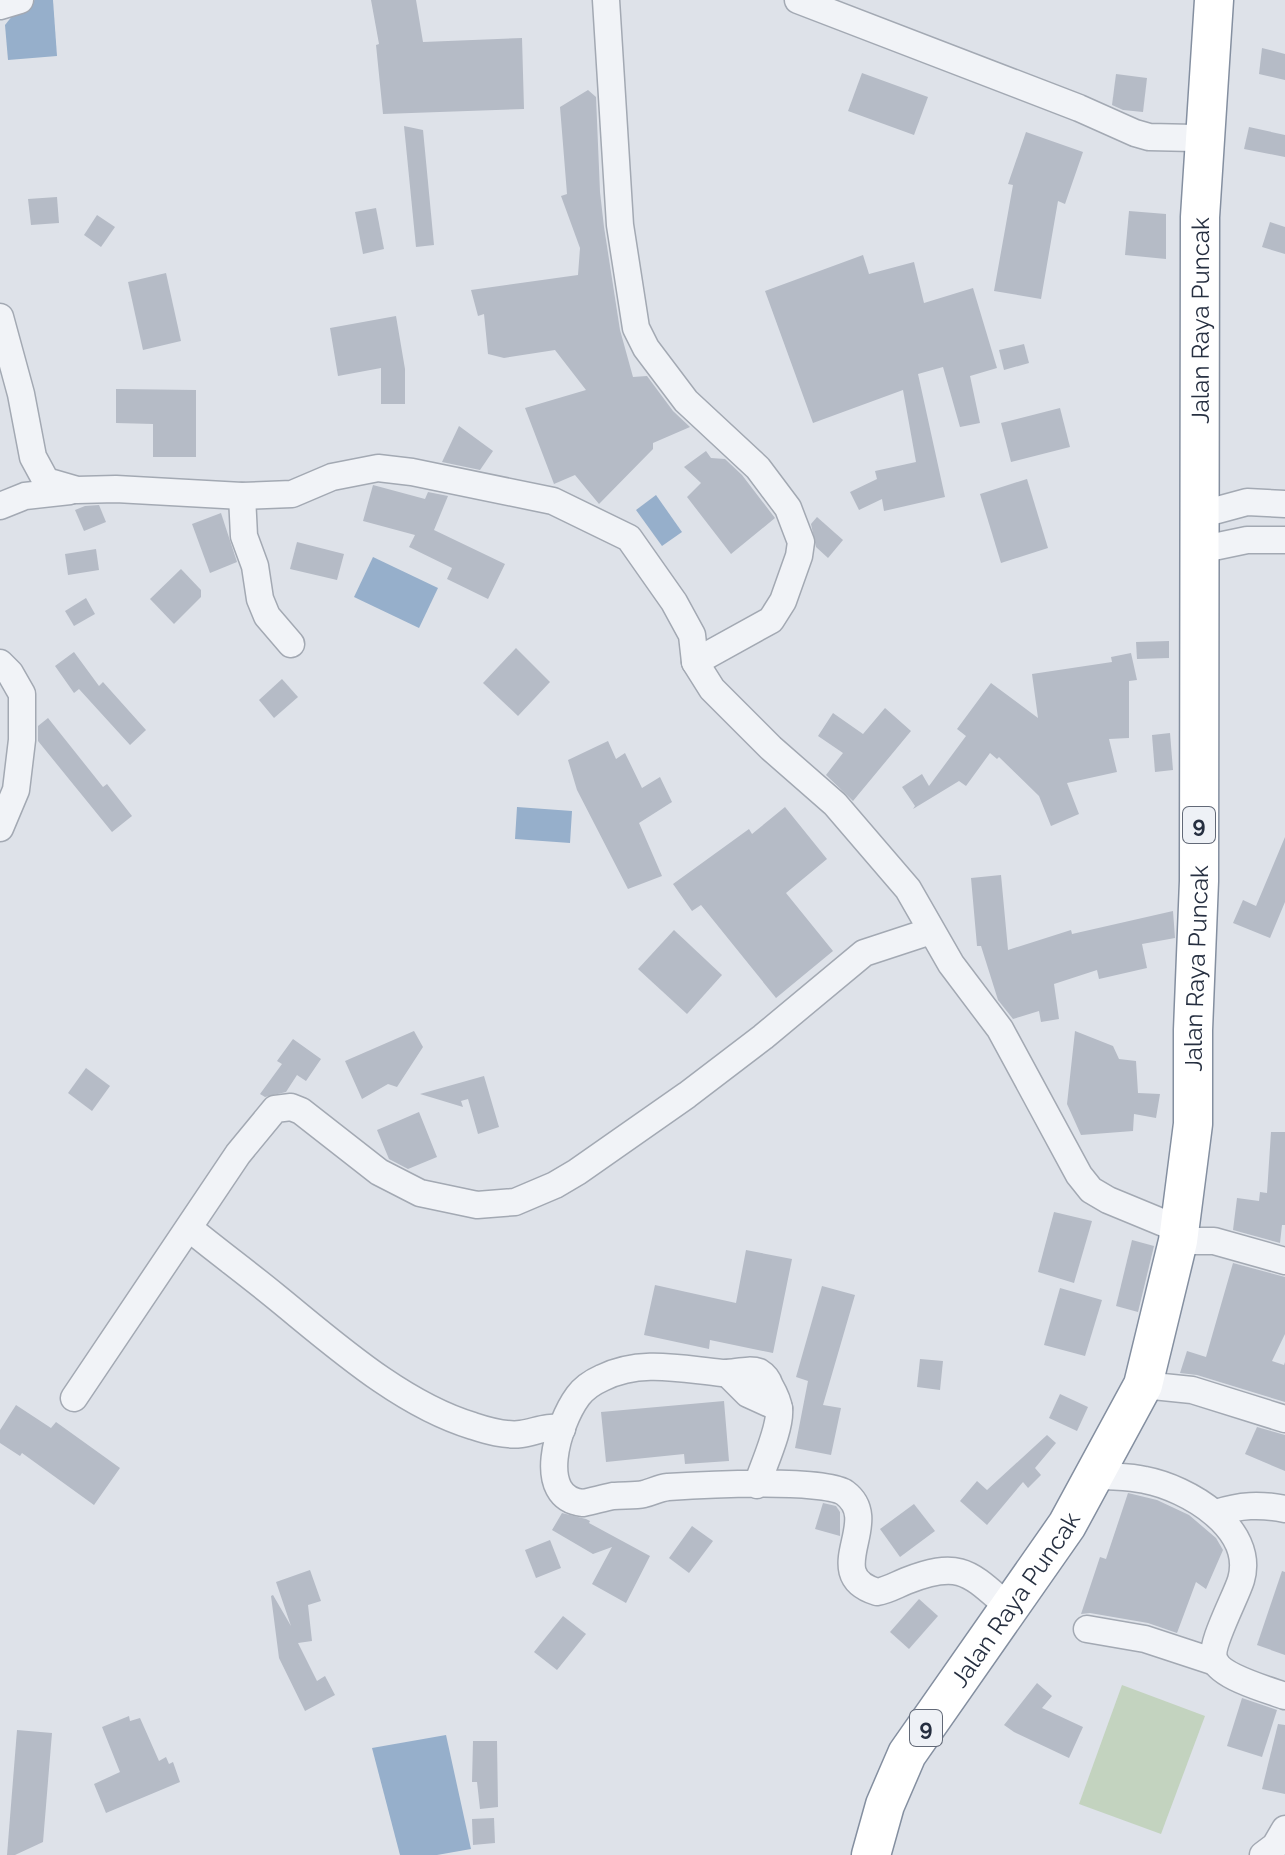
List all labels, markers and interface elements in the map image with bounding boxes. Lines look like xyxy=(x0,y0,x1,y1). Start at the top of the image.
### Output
street label: Jalan Raya Puncak xyxy=(1185,217,1215,424)
road number: 9 xyxy=(1183,807,1215,843)
street label: Jalan Raya Puncak xyxy=(1179,865,1214,1072)
street label: Jalan Raya Puncak xyxy=(944,1507,1086,1692)
road number: 9 xyxy=(910,1710,942,1746)

